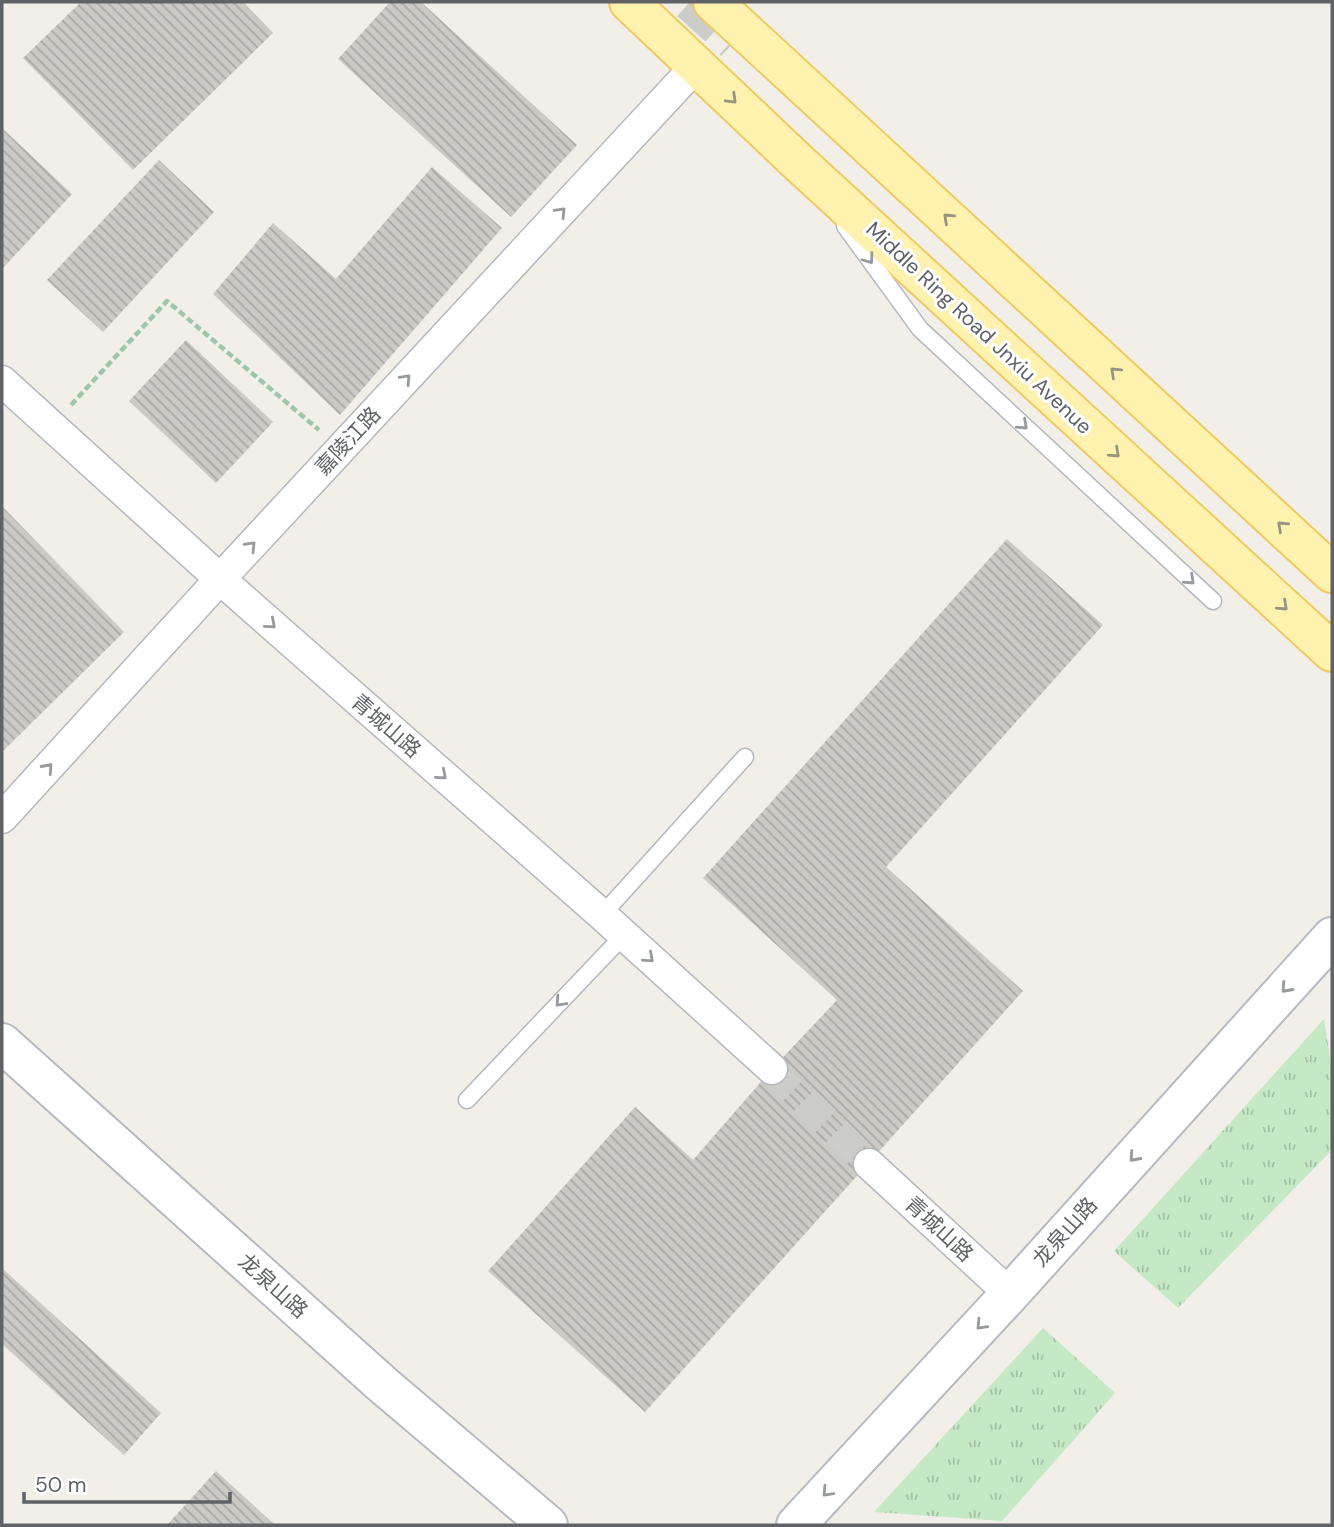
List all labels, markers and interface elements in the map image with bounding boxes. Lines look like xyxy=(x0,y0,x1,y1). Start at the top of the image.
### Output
one-way arrow xyxy=(724,90,737,103)
one-way arrow xyxy=(552,207,565,220)
one-way arrow xyxy=(943,214,956,226)
street label: Middle Ring Road Jnxiu Avenue xyxy=(860,216,1098,440)
one-way arrow xyxy=(861,251,873,264)
one-way arrow xyxy=(1110,368,1123,380)
one-way arrow xyxy=(398,374,410,387)
street label: 嘉陵江路 xyxy=(309,401,387,481)
one-way arrow xyxy=(1015,417,1028,429)
one-way arrow xyxy=(1107,444,1120,457)
one-way arrow xyxy=(1277,522,1290,535)
one-way arrow xyxy=(243,541,255,554)
one-way arrow xyxy=(1182,572,1195,584)
one-way arrow xyxy=(1275,598,1288,611)
one-way arrow xyxy=(263,616,276,629)
street label: 青城山路 xyxy=(345,688,427,764)
one-way arrow xyxy=(40,763,52,776)
one-way arrow xyxy=(434,766,447,779)
one-way arrow xyxy=(641,950,654,962)
one-way arrow xyxy=(1282,980,1295,993)
one-way arrow xyxy=(556,994,569,1007)
one-way arrow xyxy=(1130,1148,1142,1161)
street label: 青城山路 xyxy=(899,1190,979,1268)
street label: 龙泉山路 xyxy=(1026,1191,1104,1273)
street label: 龙泉山路 xyxy=(232,1247,314,1325)
one-way arrow xyxy=(977,1317,989,1330)
scale bar xyxy=(24,1460,231,1504)
text: 50 m xyxy=(35,1471,86,1499)
one-way arrow xyxy=(822,1484,835,1497)

